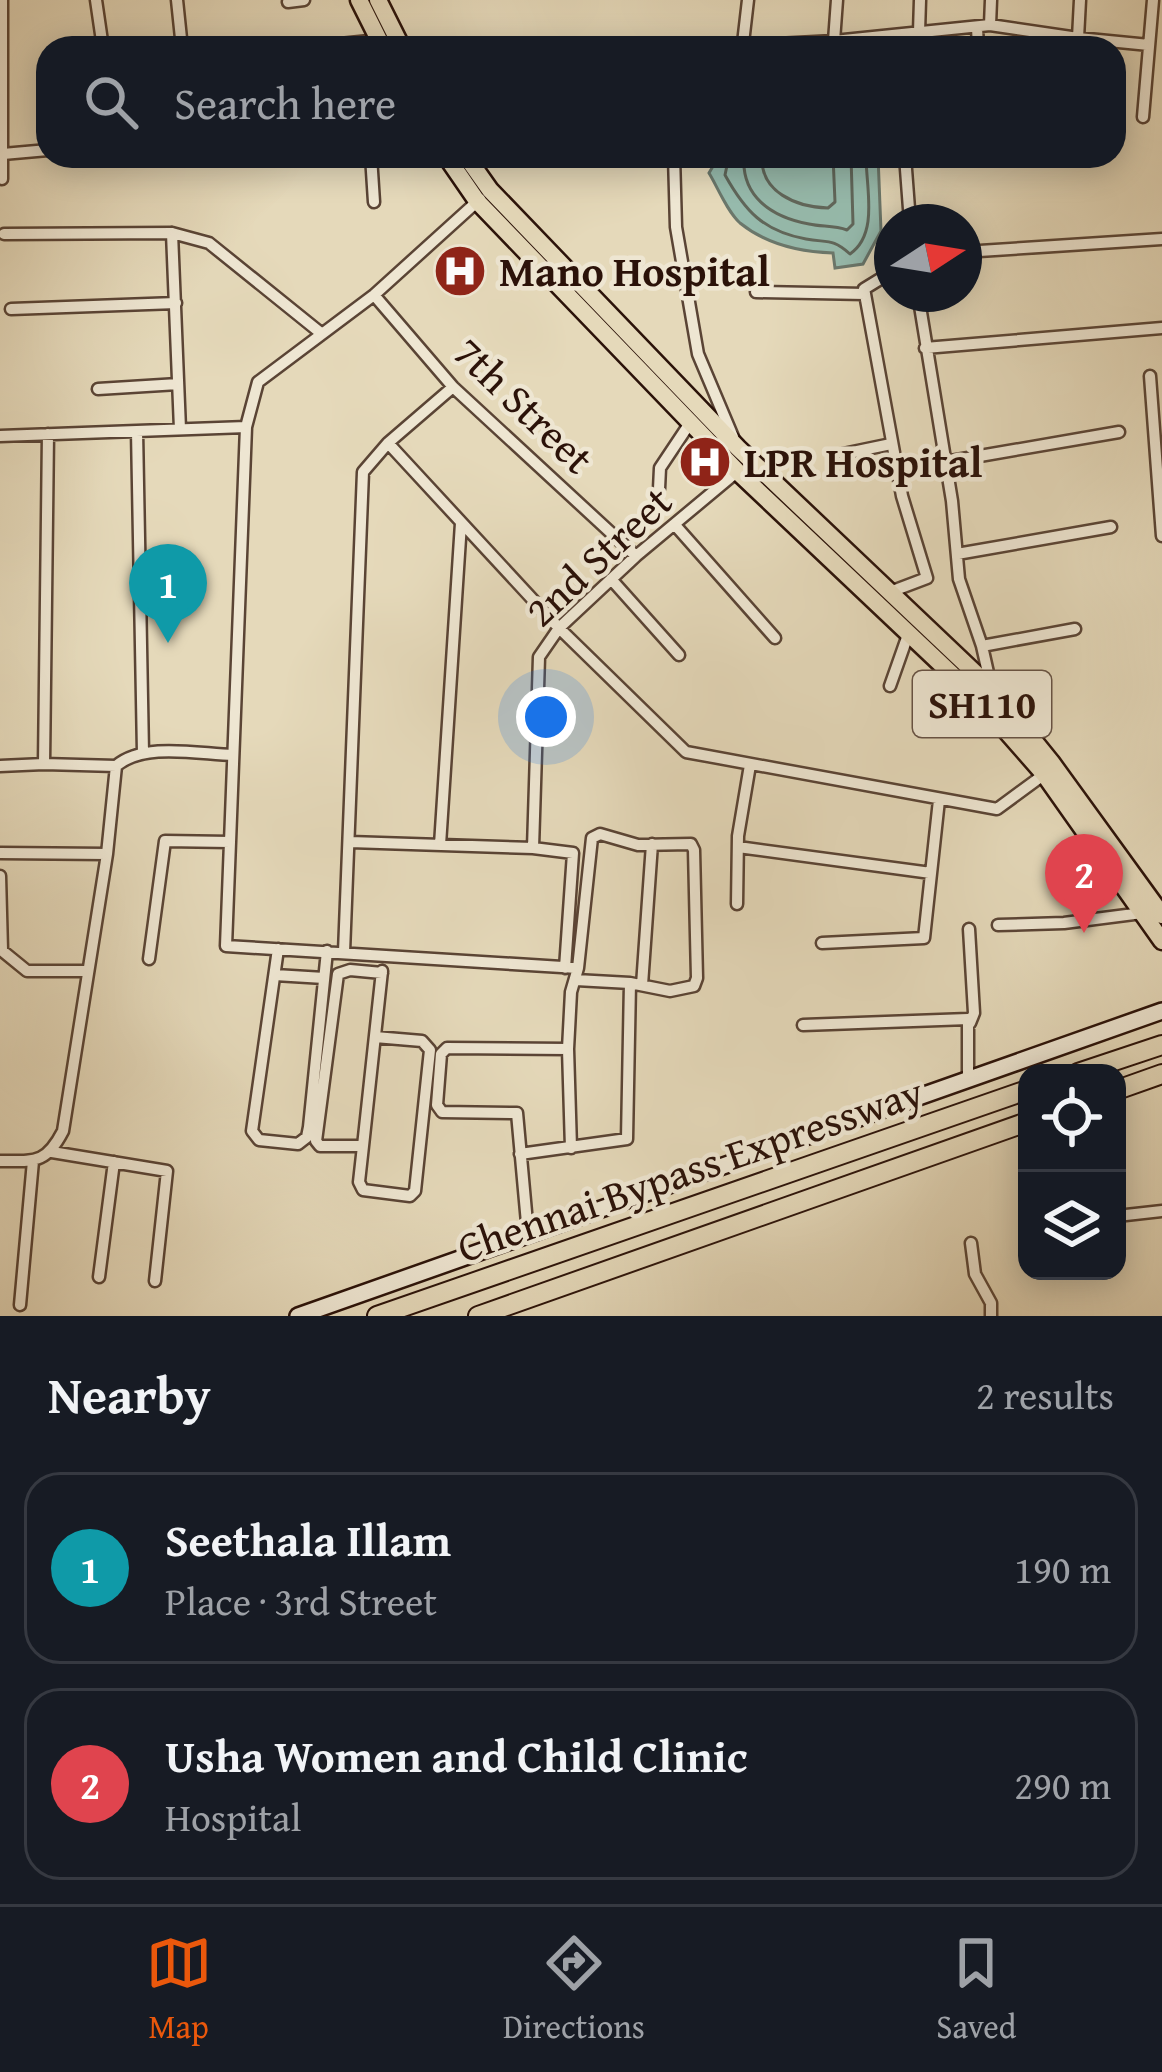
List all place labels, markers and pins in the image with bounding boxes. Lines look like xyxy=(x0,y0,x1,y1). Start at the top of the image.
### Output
place label: Mano Hospital xyxy=(499,240,770,301)
hospital icon: Mano Hospital xyxy=(432,243,488,299)
place label: LPR Hospital xyxy=(744,431,982,492)
hospital icon: LPR Hospital xyxy=(677,434,733,490)
pin: 1 xyxy=(129,544,207,643)
pin: 2 xyxy=(1045,834,1123,933)

